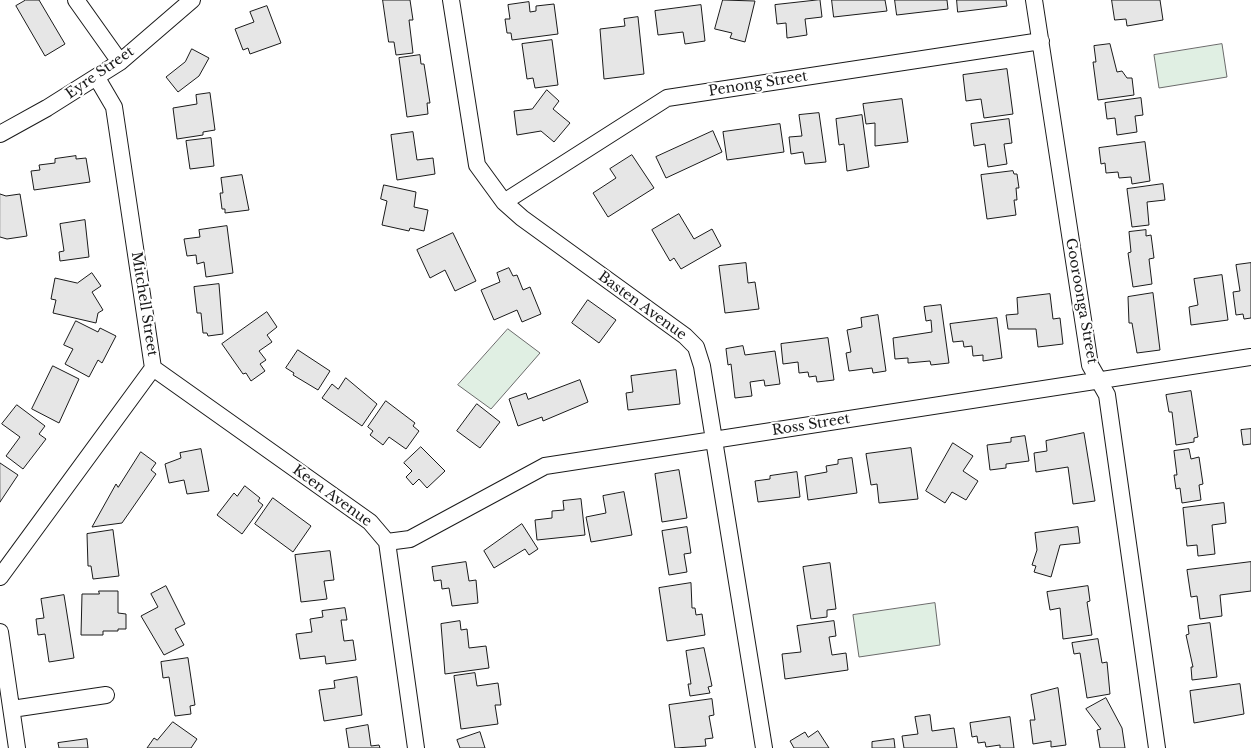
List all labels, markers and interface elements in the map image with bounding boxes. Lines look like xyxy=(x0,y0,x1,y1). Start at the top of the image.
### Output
street label: Eyre Street xyxy=(63,43,137,103)
street label: Penong Street xyxy=(707,68,809,100)
street label: Gooroonga Street xyxy=(1062,237,1100,365)
street label: Mitchell Street xyxy=(127,250,161,358)
street label: Basten Avenue xyxy=(595,268,689,344)
street label: Ross Street xyxy=(771,411,851,439)
street label: Keen Avenue xyxy=(289,462,375,530)

